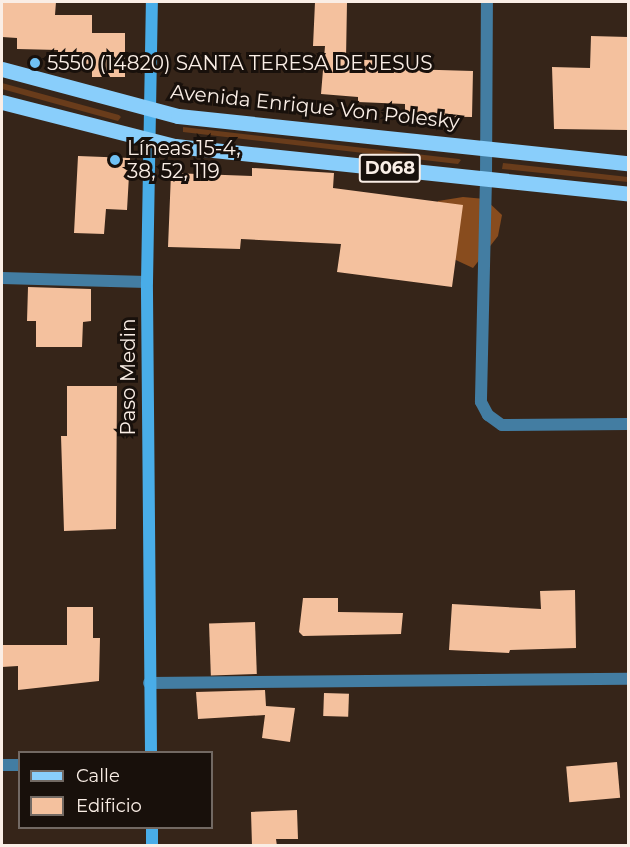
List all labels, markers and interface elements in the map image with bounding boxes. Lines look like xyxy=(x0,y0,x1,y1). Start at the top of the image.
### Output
place label: 5550 (14820) SANTA TERESA DE JESUS xyxy=(47,51,433,75)
marker: 5550 (14820) SANTA TERESA DE JESUS xyxy=(28,56,42,70)
street label: Avenida Enrique Von Polesky xyxy=(169,80,461,134)
place label: Líneas 15-4, 38, 52, 119 xyxy=(127,136,240,183)
marker: Líneas 15-4, 38, 52, 119 xyxy=(108,153,122,167)
road number: D068 xyxy=(358,153,422,183)
street label: Paso Medin xyxy=(116,318,140,436)
legend xyxy=(18,751,213,829)
text: Calle xyxy=(76,765,120,787)
text: Edificio xyxy=(76,795,142,817)

